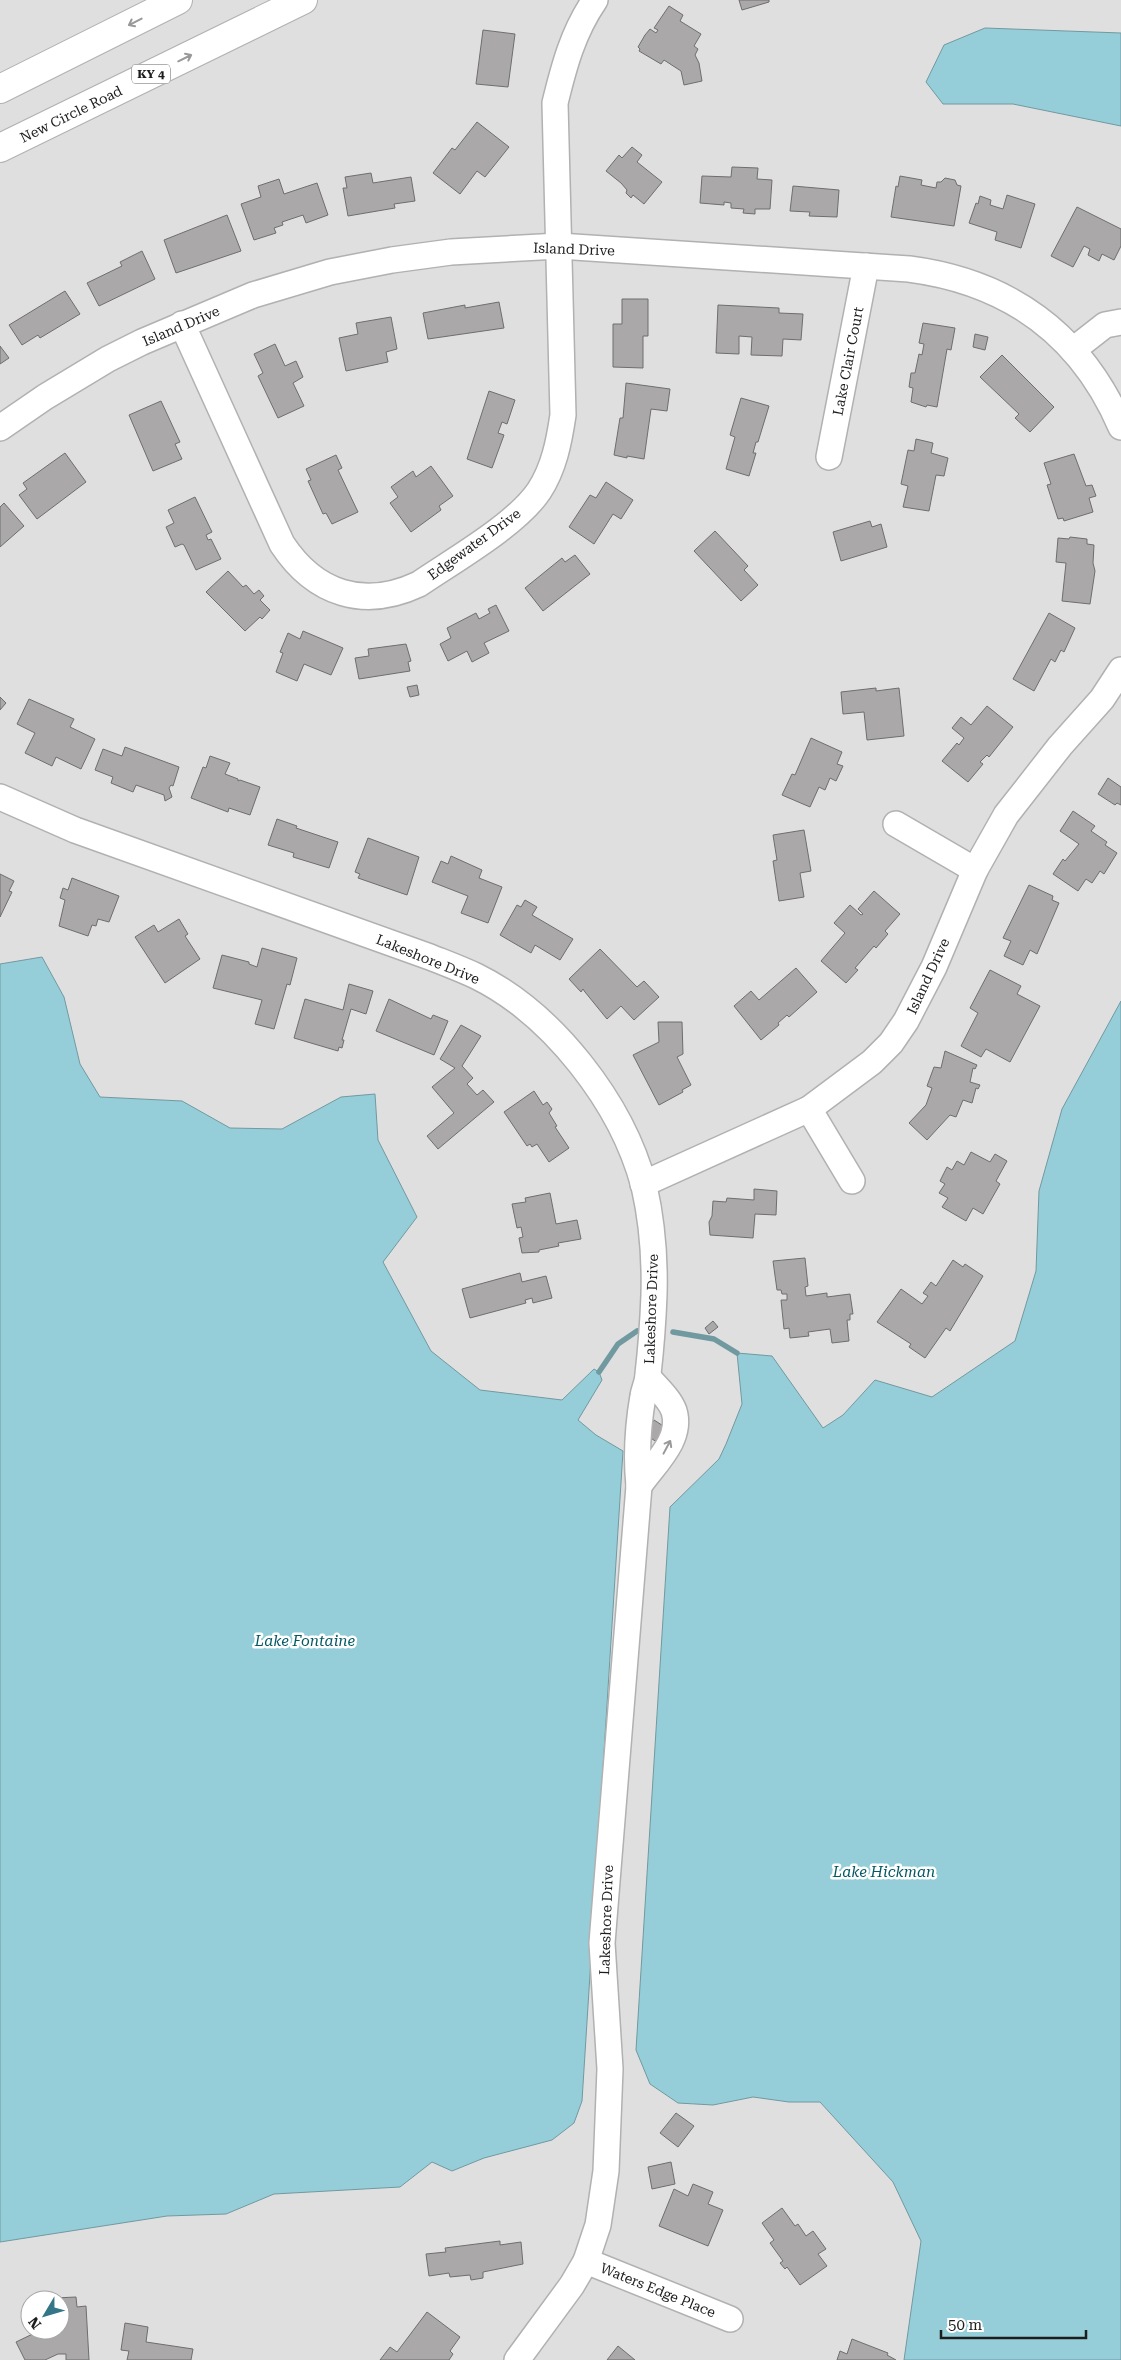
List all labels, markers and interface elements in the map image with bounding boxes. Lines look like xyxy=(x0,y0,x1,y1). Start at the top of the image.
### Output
one-way arrow xyxy=(128,18,143,27)
one-way arrow xyxy=(177,52,192,62)
road number: KY 4 xyxy=(132,64,170,84)
street label: New Circle Road xyxy=(17,82,125,146)
street label: Island Drive xyxy=(533,240,616,258)
street label: Island Drive xyxy=(140,303,222,349)
street label: Lake Clair Court xyxy=(830,305,866,417)
street label: Edgewater Drive xyxy=(425,505,524,583)
street label: Lakeshore Drive xyxy=(374,931,482,987)
street label: Island Drive xyxy=(903,935,953,1017)
street label: Lakeshore Drive xyxy=(641,1253,661,1364)
one-way arrow xyxy=(662,1440,672,1455)
water label: Lake Fontaine xyxy=(254,1632,356,1650)
water label: Lake Hickman xyxy=(832,1863,935,1881)
street label: Lakeshore Drive xyxy=(596,1864,616,1975)
street label: Waters Edge Place xyxy=(598,2260,718,2321)
north arrow xyxy=(20,2290,70,2340)
scale bar xyxy=(941,2308,1086,2340)
text: N xyxy=(25,2314,44,2332)
text: 50 m xyxy=(948,2316,983,2334)

